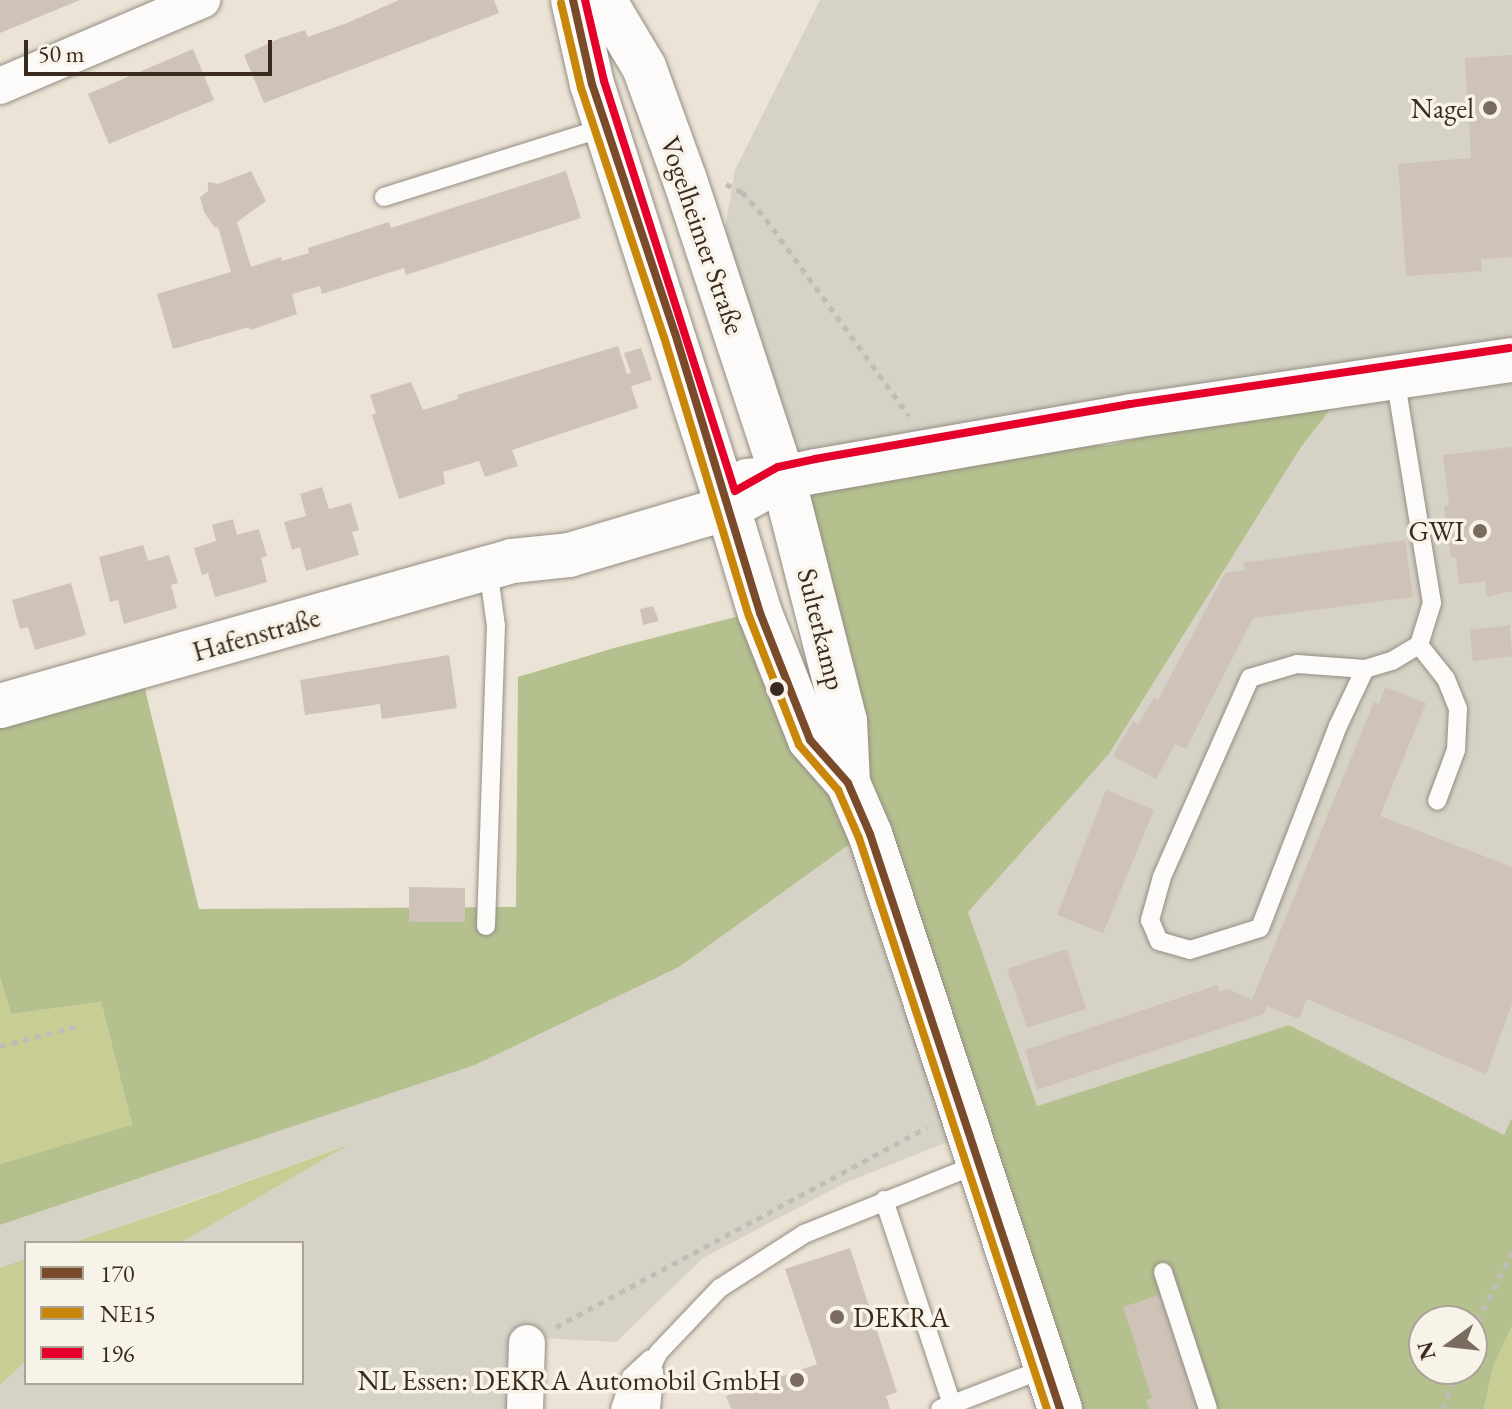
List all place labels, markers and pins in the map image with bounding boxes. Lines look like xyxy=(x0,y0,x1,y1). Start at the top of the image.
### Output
place label: Nagel xyxy=(1411,91,1474,125)
marker: Nagel xyxy=(1481,99,1499,117)
place label: GWI xyxy=(1408,514,1464,548)
marker: GWI xyxy=(1471,522,1489,540)
unlabelled marker xyxy=(769,681,785,697)
place label: DEKRA xyxy=(853,1300,949,1334)
marker: DEKRA xyxy=(828,1308,846,1326)
place label: NL Essen: DEKRA Automobil GmbH xyxy=(357,1363,781,1397)
marker: NL Essen: DEKRA Automobil GmbH xyxy=(788,1371,806,1389)

